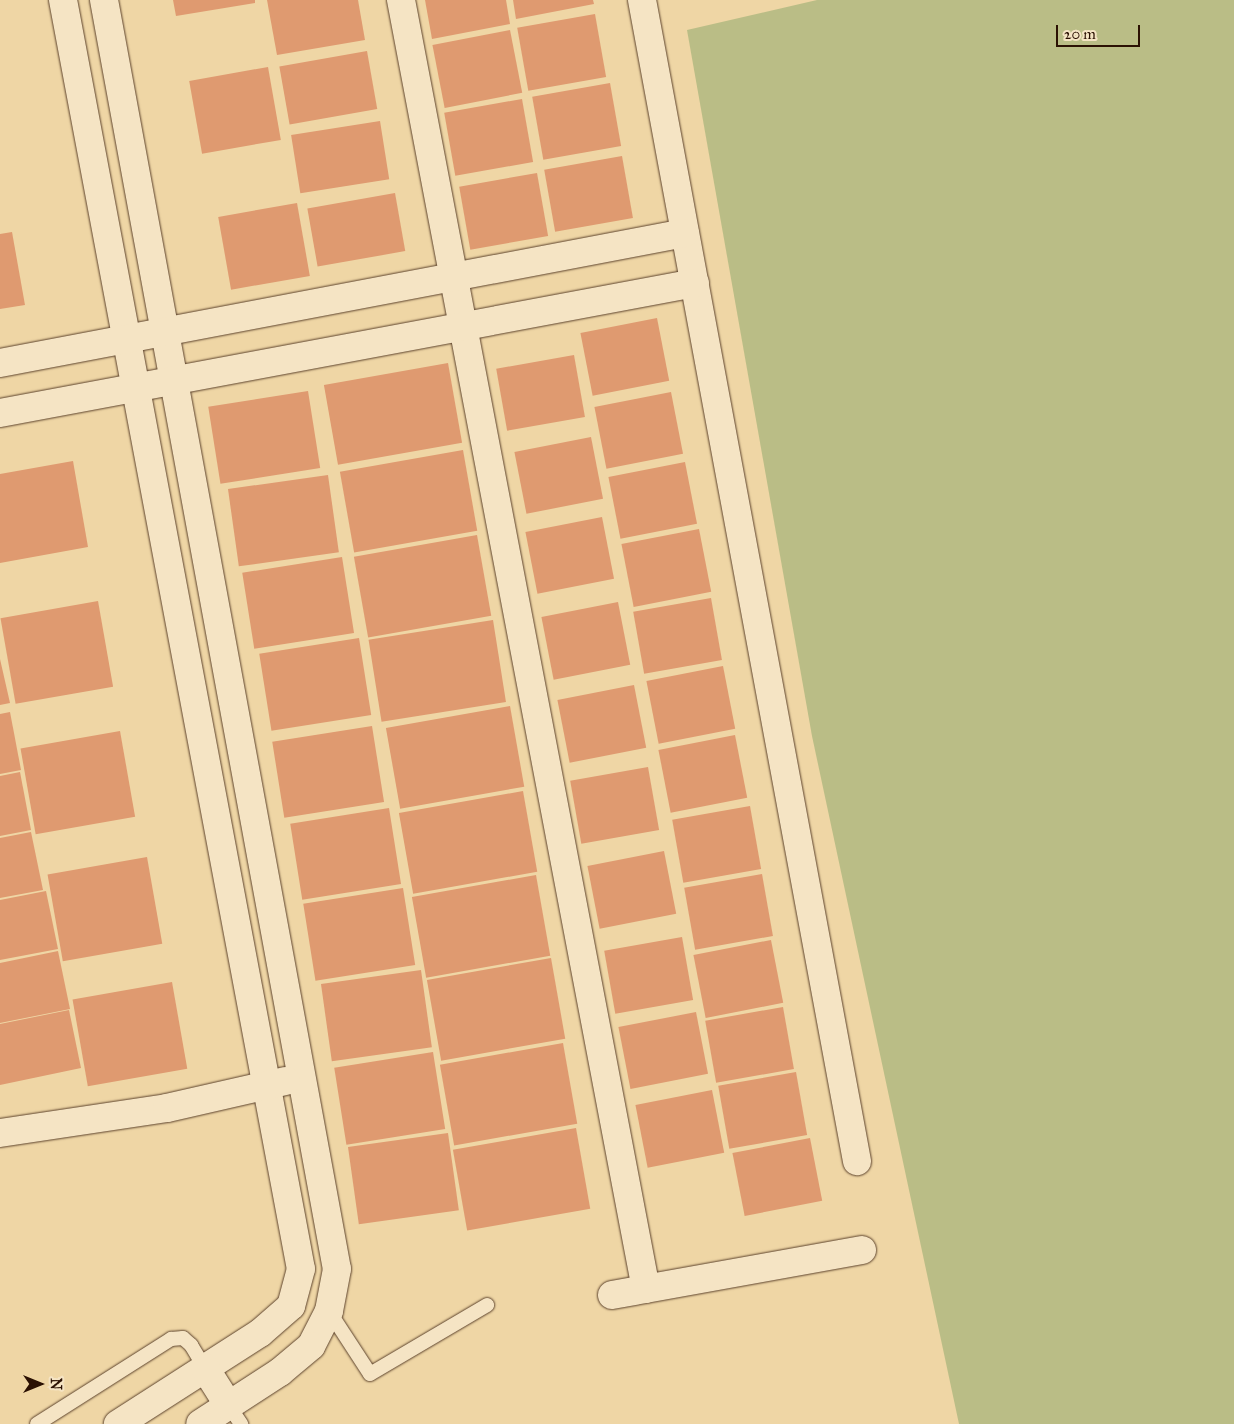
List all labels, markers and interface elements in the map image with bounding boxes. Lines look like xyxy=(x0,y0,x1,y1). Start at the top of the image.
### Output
scale bar xyxy=(1059,15,1143,47)
text: 20 m xyxy=(1064,25,1096,43)
north arrow xyxy=(15,1359,65,1409)
text: N xyxy=(47,1378,64,1390)

